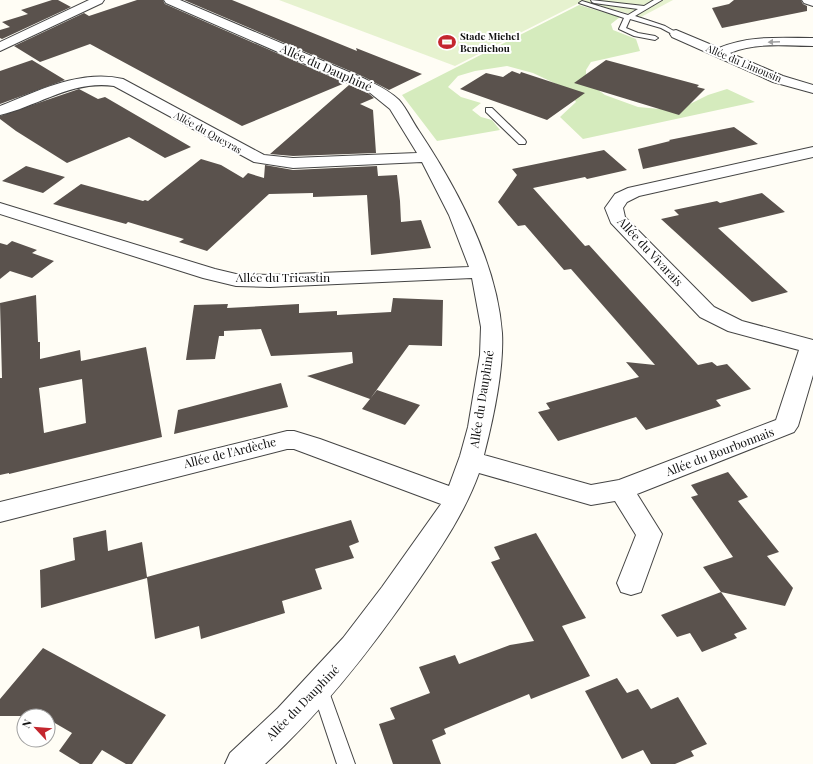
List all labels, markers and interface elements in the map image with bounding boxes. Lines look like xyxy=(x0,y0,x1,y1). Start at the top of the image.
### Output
place label: Stade Michel Bendichou xyxy=(460,29,520,55)
sports icon: Stade Michel Bendichou xyxy=(437,32,457,52)
street label: Allée du Dauphiné xyxy=(277,39,375,94)
one-way arrow xyxy=(767,39,780,45)
street label: Allée du Limousin xyxy=(703,40,784,85)
street label: Allée du Queyras xyxy=(171,107,245,156)
street label: Allée du Vivarais xyxy=(614,213,687,289)
street label: Allée du Tricastin xyxy=(235,269,330,285)
street label: Allée du Dauphiné xyxy=(465,349,497,450)
street label: Allée du Bourbonnais xyxy=(662,423,776,480)
street label: Allée de l'Ardèche xyxy=(181,433,278,472)
street label: Allée du Dauphiné xyxy=(262,661,342,744)
north arrow xyxy=(16,708,56,748)
text: N xyxy=(18,716,35,730)

